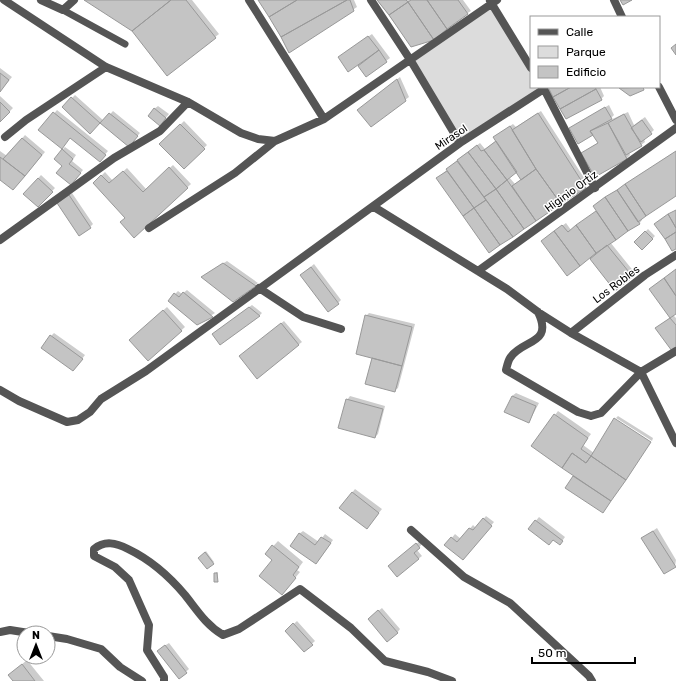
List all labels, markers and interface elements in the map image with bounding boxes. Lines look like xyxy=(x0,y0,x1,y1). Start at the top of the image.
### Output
legend xyxy=(530,16,660,88)
text: Calle xyxy=(566,25,593,39)
text: Parque xyxy=(566,45,606,59)
text: Edificio xyxy=(566,65,606,79)
street label: Mirasol xyxy=(433,122,470,153)
street label: Higinio Ortiz xyxy=(542,168,601,215)
street label: Los Robles xyxy=(590,262,643,306)
north arrow xyxy=(16,625,56,665)
text: N xyxy=(32,629,40,642)
scale bar xyxy=(532,639,635,665)
text: 50 m xyxy=(538,646,566,660)

